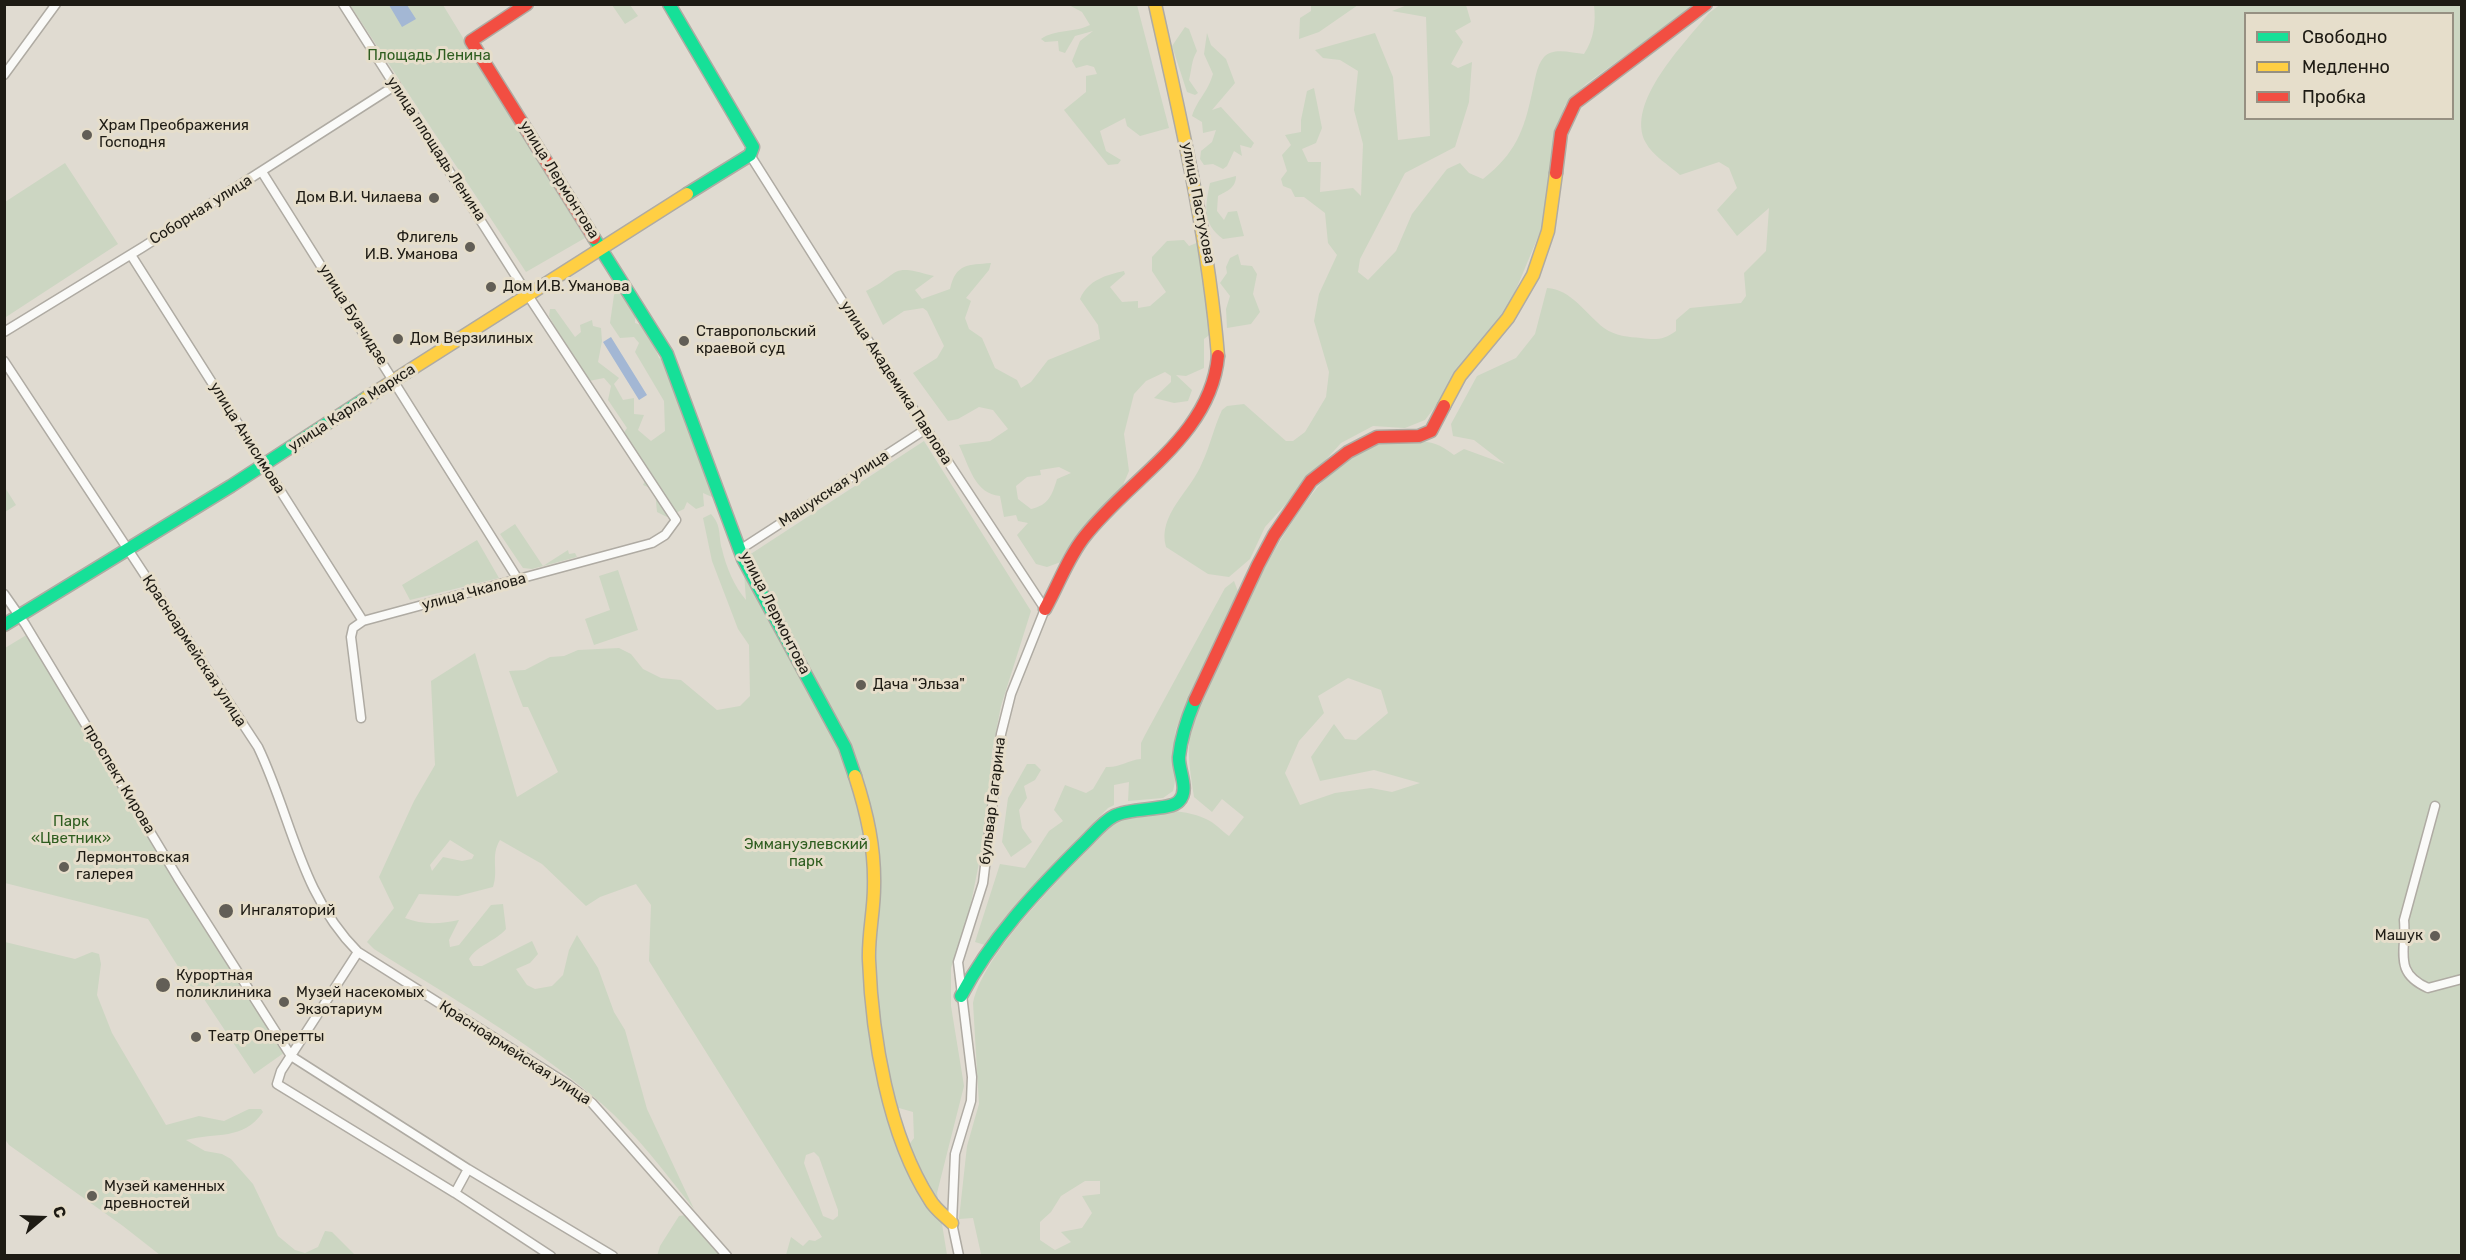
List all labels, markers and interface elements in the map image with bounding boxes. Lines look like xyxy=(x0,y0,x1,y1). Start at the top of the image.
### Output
legend xyxy=(2244,12,2454,120)
text: Свободно xyxy=(2302,26,2387,48)
park label: Площадь Ленина xyxy=(367,47,491,65)
text: Медленно xyxy=(2302,56,2390,78)
street label: улица площадь Ленина xyxy=(383,74,489,224)
text: Пробка xyxy=(2302,86,2366,108)
place label: Храм Преображения Господня xyxy=(99,117,249,152)
street label: улица Лермонтова xyxy=(515,118,603,242)
marker: Храм Преображения Господня xyxy=(80,128,94,142)
street label: улица Пастухова xyxy=(1177,141,1219,265)
street label: Соборная улица xyxy=(147,171,255,249)
place label: Дом В.И. Чилаева xyxy=(296,189,422,207)
marker: Дом В.И. Чилаева xyxy=(427,191,441,205)
place label: Флигель И.В. Уманова xyxy=(365,229,458,264)
marker: Флигель И.В. Уманова xyxy=(463,240,477,254)
street label: улица Буачидзе xyxy=(315,261,391,369)
place label: Дом И.В. Уманова xyxy=(503,278,629,296)
marker: Дом И.В. Уманова xyxy=(484,280,498,294)
street label: улица Академика Павлова xyxy=(836,298,956,468)
place label: Ставропольский краевой суд xyxy=(696,323,816,358)
place label: Дом Верзилиных xyxy=(410,330,533,348)
marker: Дом Верзилиных xyxy=(391,332,405,346)
marker: Ставропольский краевой суд xyxy=(677,334,691,348)
street label: улица Карла Маркса xyxy=(285,360,419,456)
street label: улица Анисимова xyxy=(205,379,289,497)
street label: Машукская улица xyxy=(776,447,892,531)
street label: улица Лермонтова xyxy=(736,548,814,678)
street label: улица Чкалова xyxy=(420,569,528,615)
street label: Красноармейская улица xyxy=(138,572,250,730)
place label: Дача "Эльза" xyxy=(873,676,965,694)
marker: Дача "Эльза" xyxy=(854,678,868,692)
street label: проспект Кирова xyxy=(79,721,159,837)
street label: бульвар Гагарина xyxy=(976,736,1010,866)
park label: Парк «Цветник» xyxy=(31,813,111,848)
park label: Эммануэлевский парк xyxy=(744,836,868,871)
place label: Лермонтовская галерея xyxy=(76,849,189,884)
marker: Лермонтовская галерея xyxy=(57,860,71,874)
marker: Ингаляторий xyxy=(217,902,235,920)
place label: Ингаляторий xyxy=(240,902,335,920)
place label: Машук xyxy=(2375,927,2423,945)
marker: Машук xyxy=(2428,929,2442,943)
place label: Курортная поликлиника xyxy=(176,967,272,1002)
marker: Курортная поликлиника xyxy=(154,976,172,994)
place label: Музей насекомых Экзотариум xyxy=(296,984,424,1019)
marker: Музей насекомых Экзотариум xyxy=(277,995,291,1009)
street label: Красноармейская улица xyxy=(436,997,594,1109)
place label: Театр Оперетты xyxy=(208,1028,324,1046)
marker: Театр Оперетты xyxy=(189,1030,203,1044)
place label: Музей каменных древностей xyxy=(104,1178,225,1213)
north arrow xyxy=(12,1188,72,1248)
marker: Музей каменных древностей xyxy=(85,1189,99,1203)
text: С xyxy=(49,1204,70,1220)

